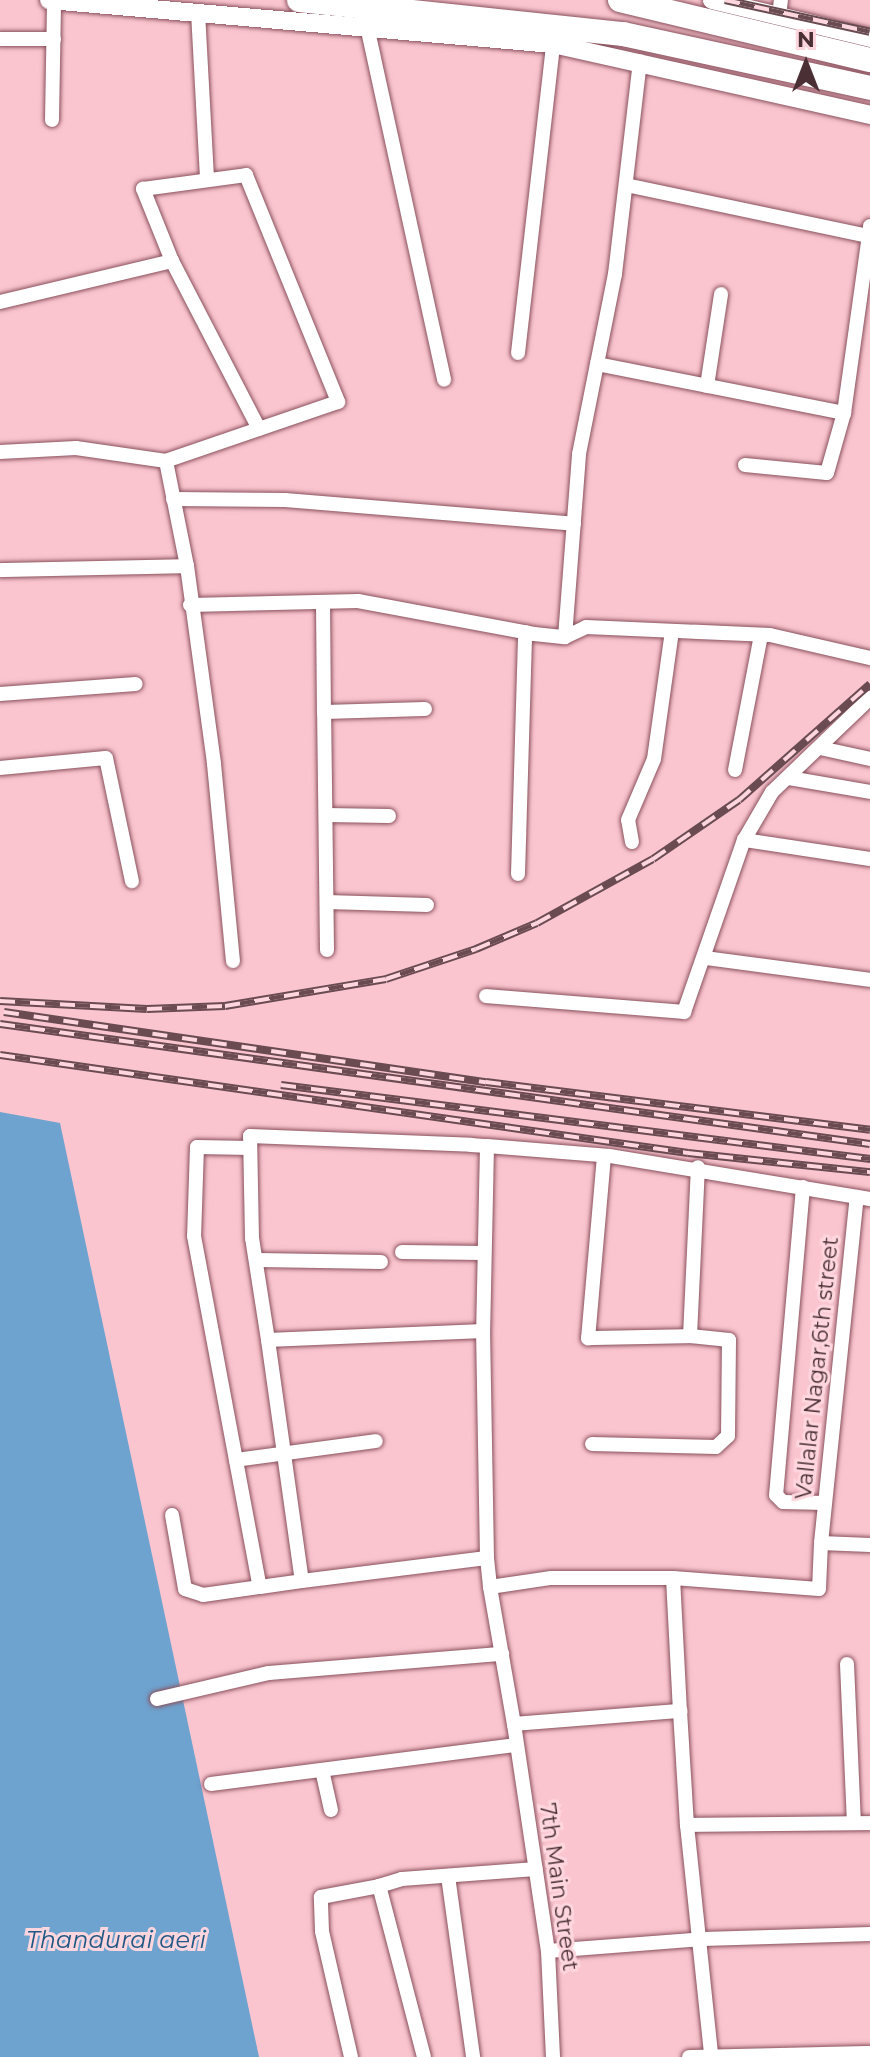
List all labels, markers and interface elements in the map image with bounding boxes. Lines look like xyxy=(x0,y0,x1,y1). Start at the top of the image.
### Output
north arrow xyxy=(766,24,846,104)
text: N xyxy=(797,26,815,53)
street label: Vallalar Nagar,6th street xyxy=(790,1235,844,1501)
street label: 7th Main Street xyxy=(534,1801,584,1973)
water label: Thandurai aeri xyxy=(26,1926,206,1954)

